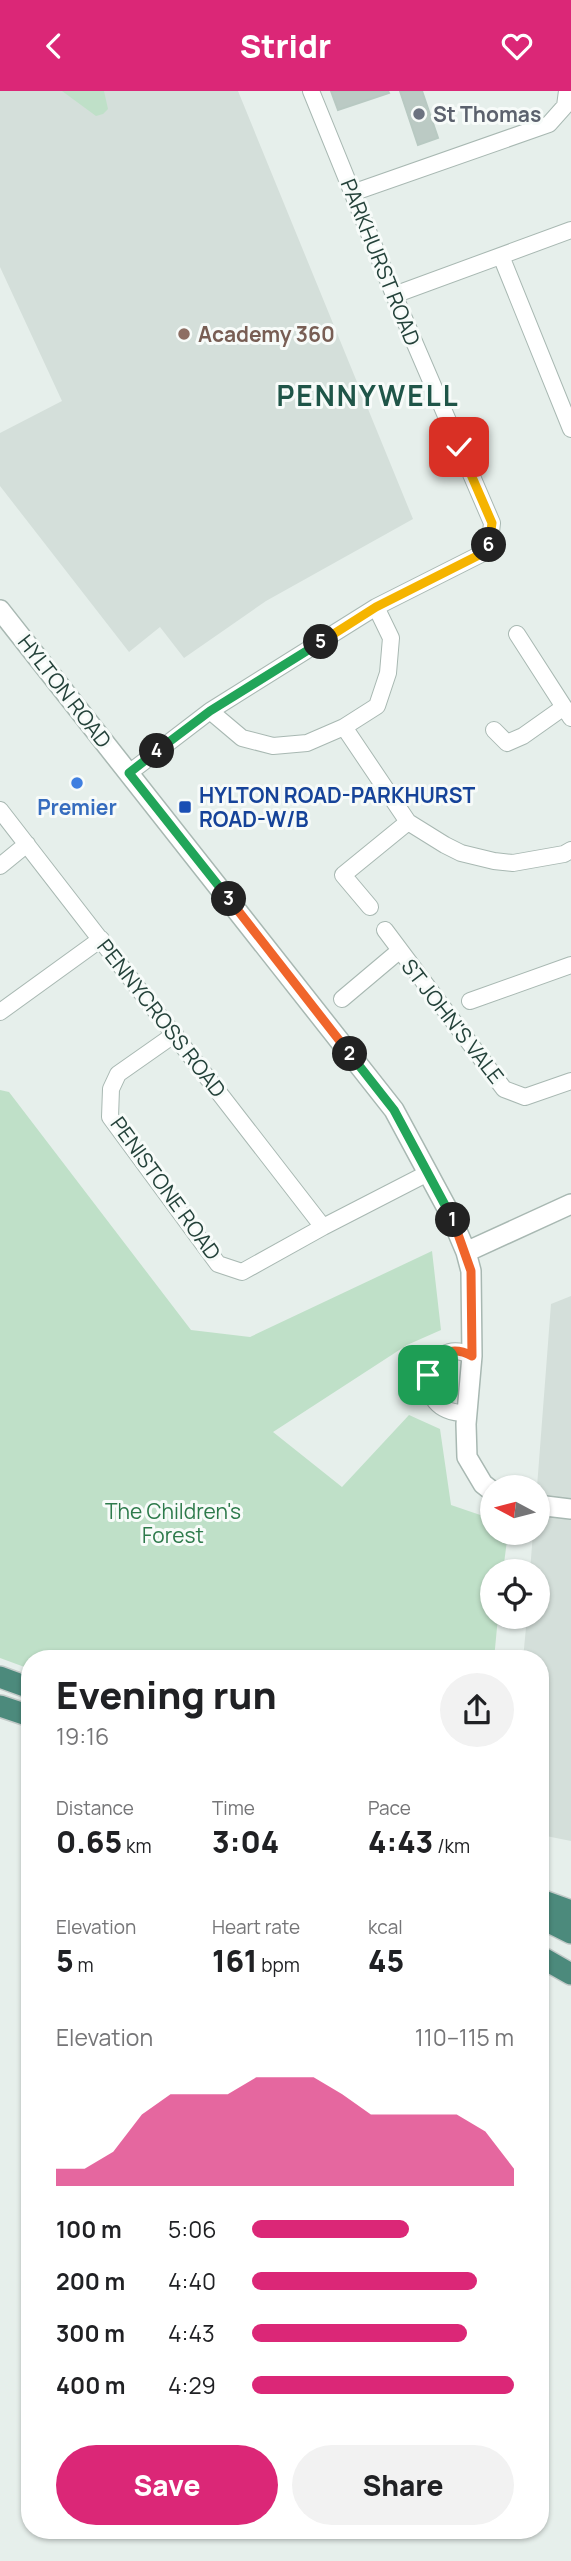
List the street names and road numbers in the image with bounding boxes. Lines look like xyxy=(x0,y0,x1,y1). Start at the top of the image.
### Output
street label: PARKHURST ROAD xyxy=(335,174,427,350)
street label: HYLTON ROAD xyxy=(12,629,118,753)
street label: PENNYCROSS ROAD xyxy=(91,933,233,1103)
street label: ST JOHN'S VALE xyxy=(395,953,511,1089)
street label: PENISTONE ROAD xyxy=(105,1111,227,1265)

